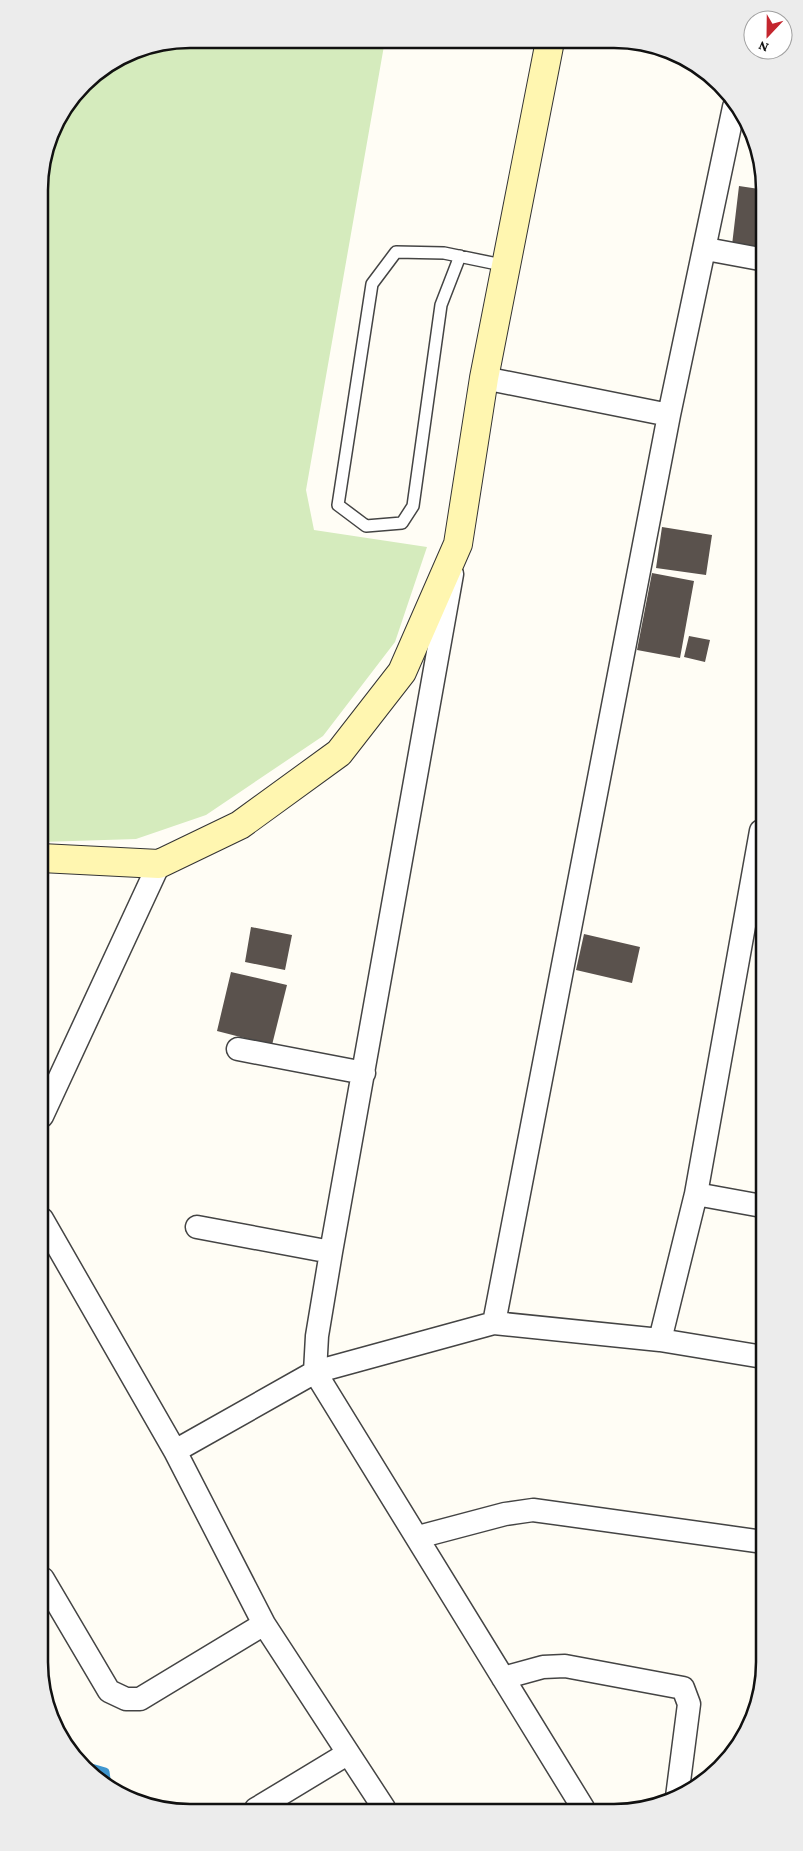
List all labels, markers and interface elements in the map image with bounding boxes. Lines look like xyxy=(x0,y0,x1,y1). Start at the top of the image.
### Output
north arrow xyxy=(743,10,793,60)
text: N xyxy=(755,38,771,56)

